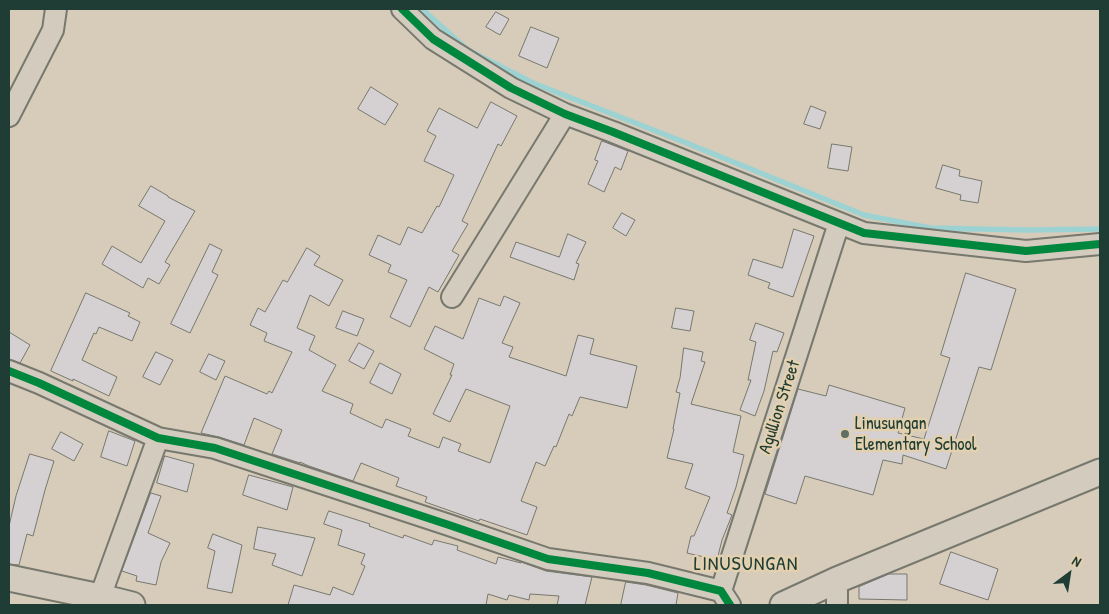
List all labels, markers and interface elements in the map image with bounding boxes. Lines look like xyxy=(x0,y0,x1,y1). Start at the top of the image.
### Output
street label: Agullion Street xyxy=(755,357,805,457)
place label: Linusungan Elementary School xyxy=(855,413,976,456)
marker: Linusungan Elementary School xyxy=(839,428,851,440)
north arrow xyxy=(1044,549,1094,599)
text: N xyxy=(1069,551,1085,571)
district label: LINUSUNGAN xyxy=(692,553,800,577)

